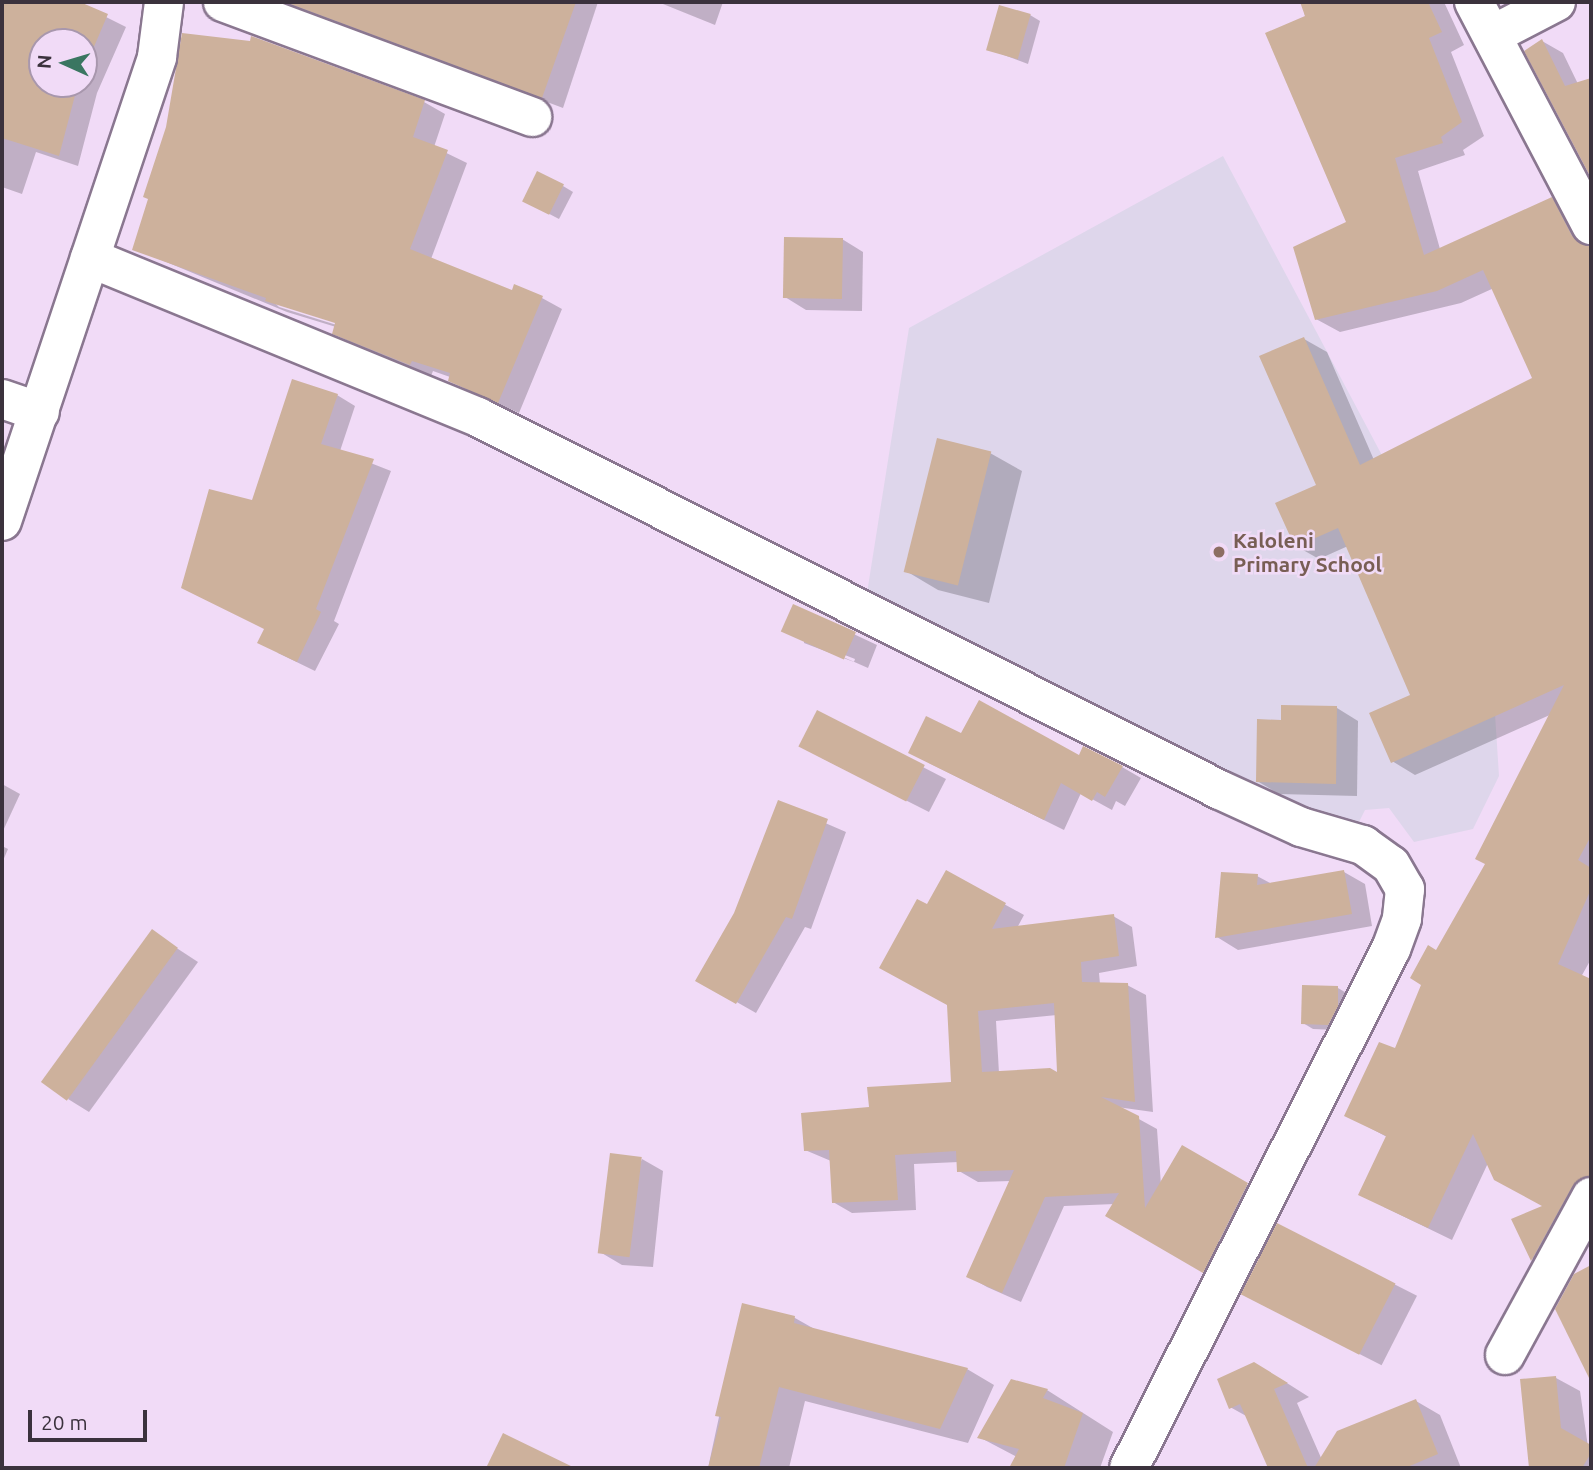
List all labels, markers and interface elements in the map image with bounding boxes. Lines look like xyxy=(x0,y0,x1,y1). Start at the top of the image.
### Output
north arrow xyxy=(28,28,98,98)
text: N xyxy=(33,54,56,70)
place label: Kaloleni Primary School xyxy=(1233,527,1382,577)
marker: Kaloleni Primary School xyxy=(1211,544,1227,560)
scale bar xyxy=(32,1396,150,1440)
text: 20 m xyxy=(41,1410,88,1434)

